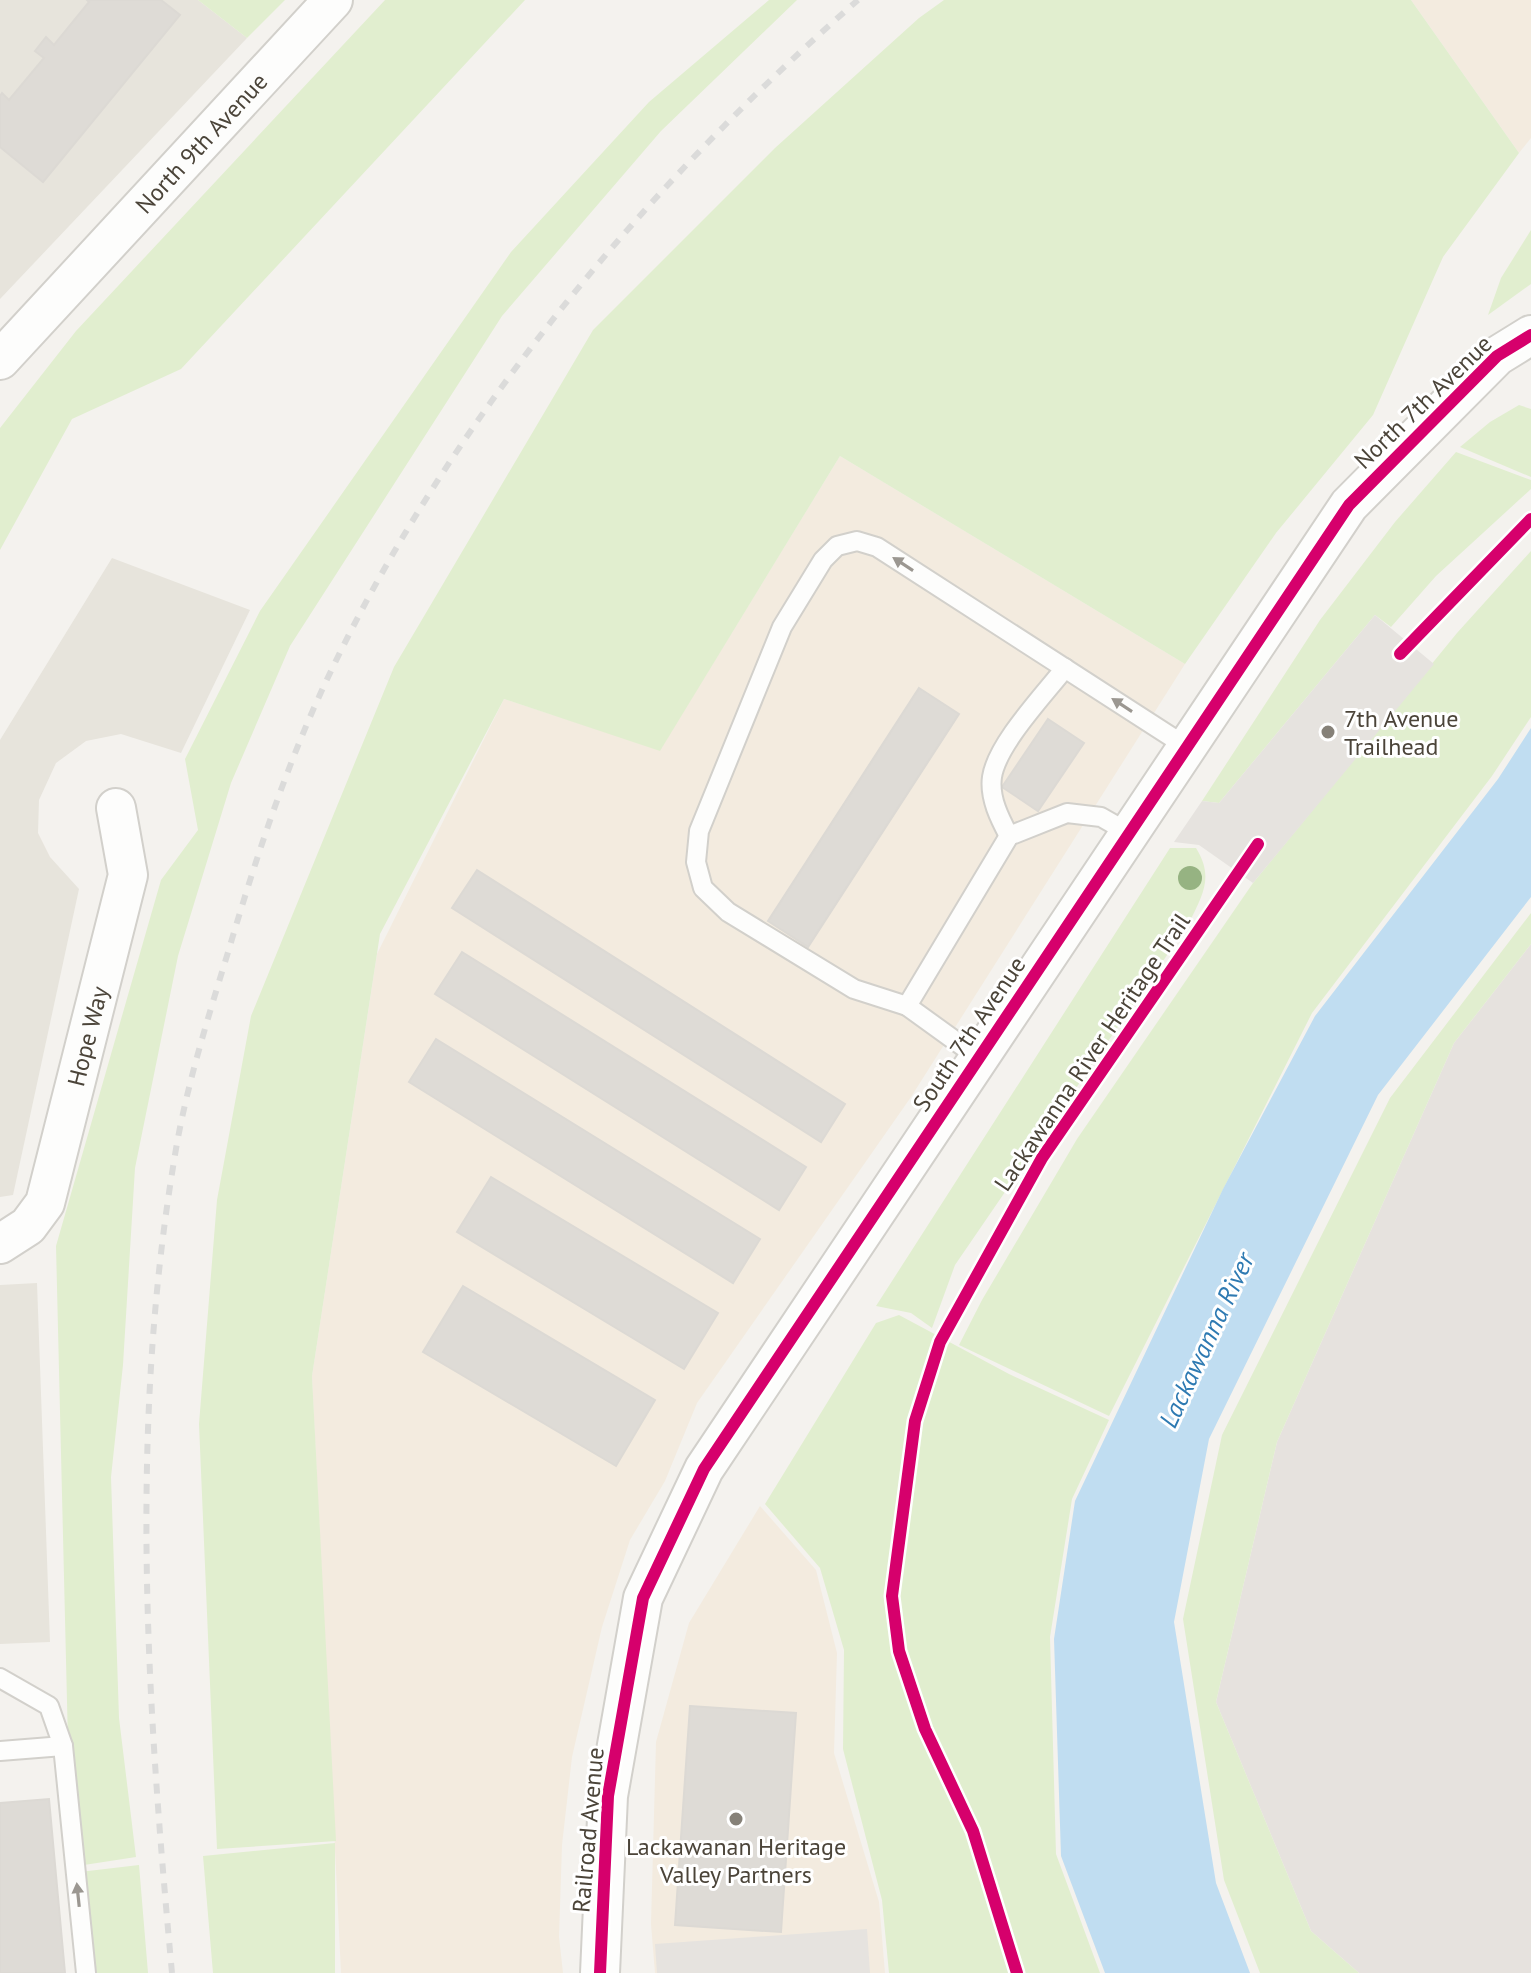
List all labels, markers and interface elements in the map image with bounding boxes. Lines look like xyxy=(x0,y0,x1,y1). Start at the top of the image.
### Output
street label: North 9th Avenue xyxy=(128,66,274,220)
street label: North 7th Avenue xyxy=(1348,328,1498,476)
one-way arrow xyxy=(892,557,914,571)
one-way arrow xyxy=(1111,697,1132,712)
place label: 7th Avenue Trailhead xyxy=(1344,703,1458,762)
marker: 7th Avenue Trailhead xyxy=(1319,723,1337,741)
street label: Lackawanna River Heritage Trail xyxy=(987,907,1197,1197)
street label: South 7th Avenue xyxy=(906,950,1032,1118)
street label: Hope Way xyxy=(60,983,115,1089)
water label: Lackawanna River xyxy=(1151,1246,1262,1433)
street label: Railroad Avenue xyxy=(565,1746,611,1914)
marker: Lackawanan Heritage Valley Partners xyxy=(727,1810,745,1828)
place label: Lackawanan Heritage Valley Partners xyxy=(626,1831,846,1890)
one-way arrow xyxy=(72,1882,85,1907)

